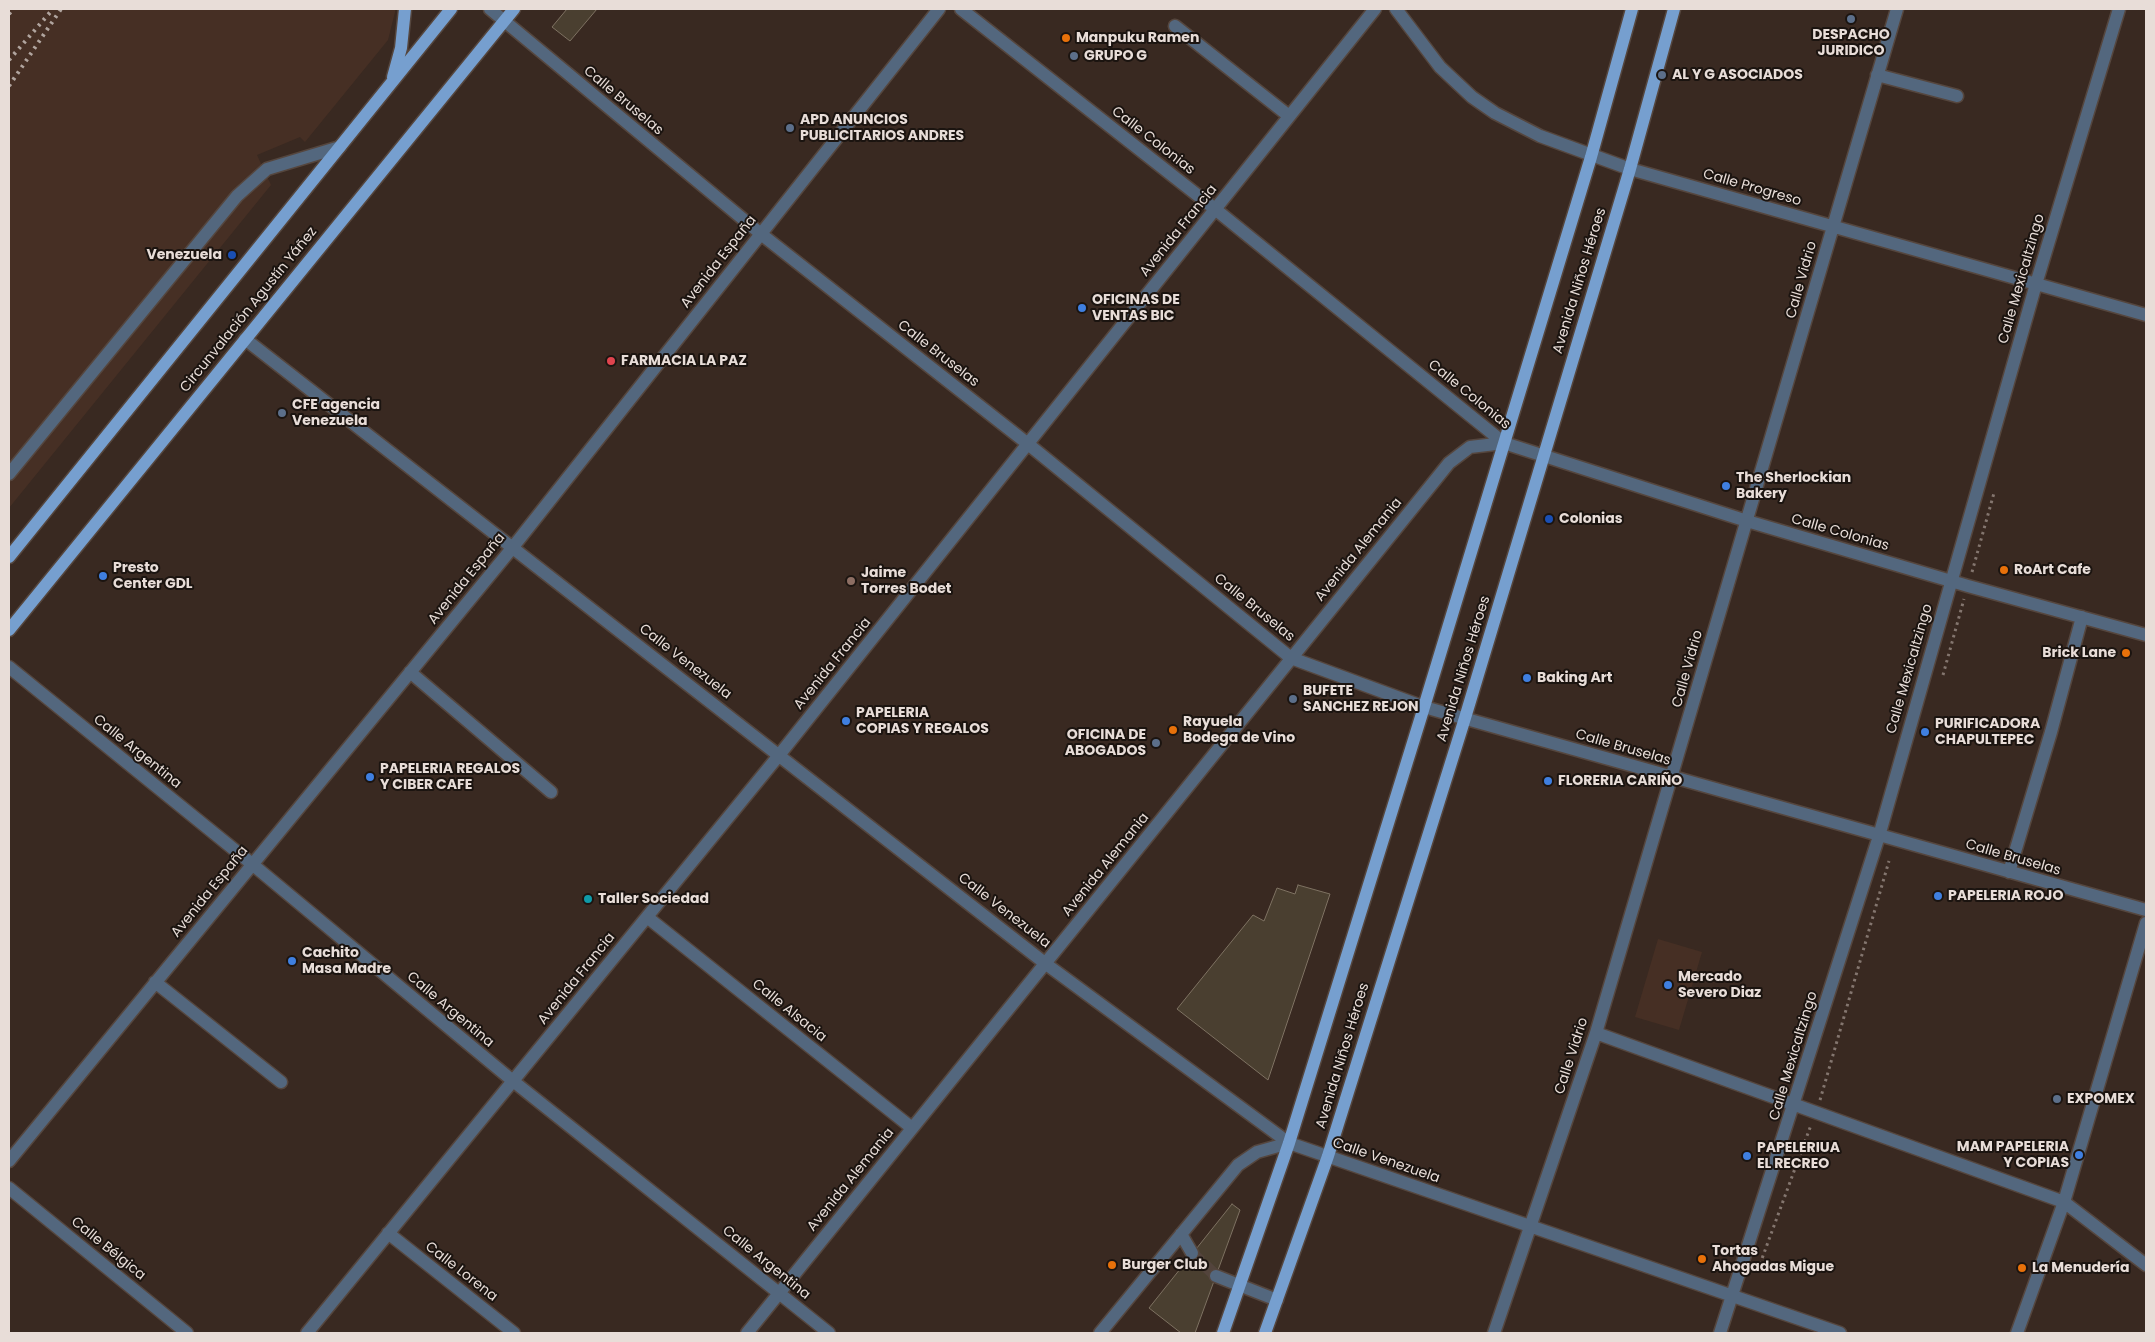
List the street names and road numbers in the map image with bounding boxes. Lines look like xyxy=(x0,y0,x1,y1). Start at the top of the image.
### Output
street label: Calle Bruselas xyxy=(580,63,666,139)
street label: Calle Colonias xyxy=(1108,103,1198,179)
street label: Calle Progreso xyxy=(1701,166,1803,210)
street label: Avenida Francia xyxy=(1137,182,1221,280)
street label: Avenida Niños Héroes xyxy=(1550,206,1610,356)
street label: Avenida España xyxy=(678,212,760,312)
street label: Calle Mexicaltzingo xyxy=(1995,212,2049,346)
street label: Circunvalación Agustín Yáñez xyxy=(177,224,321,396)
street label: Calle Vidrio xyxy=(1783,239,1821,321)
street label: Calle Bruselas xyxy=(894,317,982,391)
street label: Calle Colonias xyxy=(1424,357,1514,433)
street label: Avenida Alemania xyxy=(1312,495,1406,605)
street label: Calle Colonias xyxy=(1789,511,1891,555)
street label: Avenida España xyxy=(425,530,509,628)
street label: Calle Bruselas xyxy=(1210,570,1298,646)
street label: Avenida Niños Héroes xyxy=(1434,594,1494,744)
street label: Calle Mexicaltzingo xyxy=(1883,602,1937,736)
street label: Avenida Francia xyxy=(791,615,875,713)
street label: Calle Venezuela xyxy=(636,621,734,703)
street label: Calle Vidrio xyxy=(1669,628,1707,710)
street label: Calle Argentina xyxy=(90,711,184,793)
street label: Calle Bruselas xyxy=(1573,726,1673,770)
street label: Avenida Alemania xyxy=(1059,810,1153,920)
street label: Calle Bruselas xyxy=(1963,836,2063,880)
street label: Avenida España xyxy=(168,843,252,941)
street label: Calle Venezuela xyxy=(955,870,1053,952)
street label: Avenida Francia xyxy=(535,930,619,1028)
street label: Calle Argentina xyxy=(403,969,497,1051)
street label: Calle Alsacia xyxy=(748,976,830,1046)
street label: Avenida Niños Héroes xyxy=(1313,981,1373,1131)
street label: Calle Mexicaltzingo xyxy=(1766,989,1822,1123)
street label: Calle Vidrio xyxy=(1552,1016,1592,1096)
street label: Avenida Alemania xyxy=(804,1125,898,1235)
street label: Calle Venezuela xyxy=(1330,1135,1442,1187)
street label: Calle Bélgica xyxy=(67,1214,149,1284)
street label: Calle Argentina xyxy=(719,1222,813,1304)
street label: Calle Lorena xyxy=(422,1239,500,1305)

